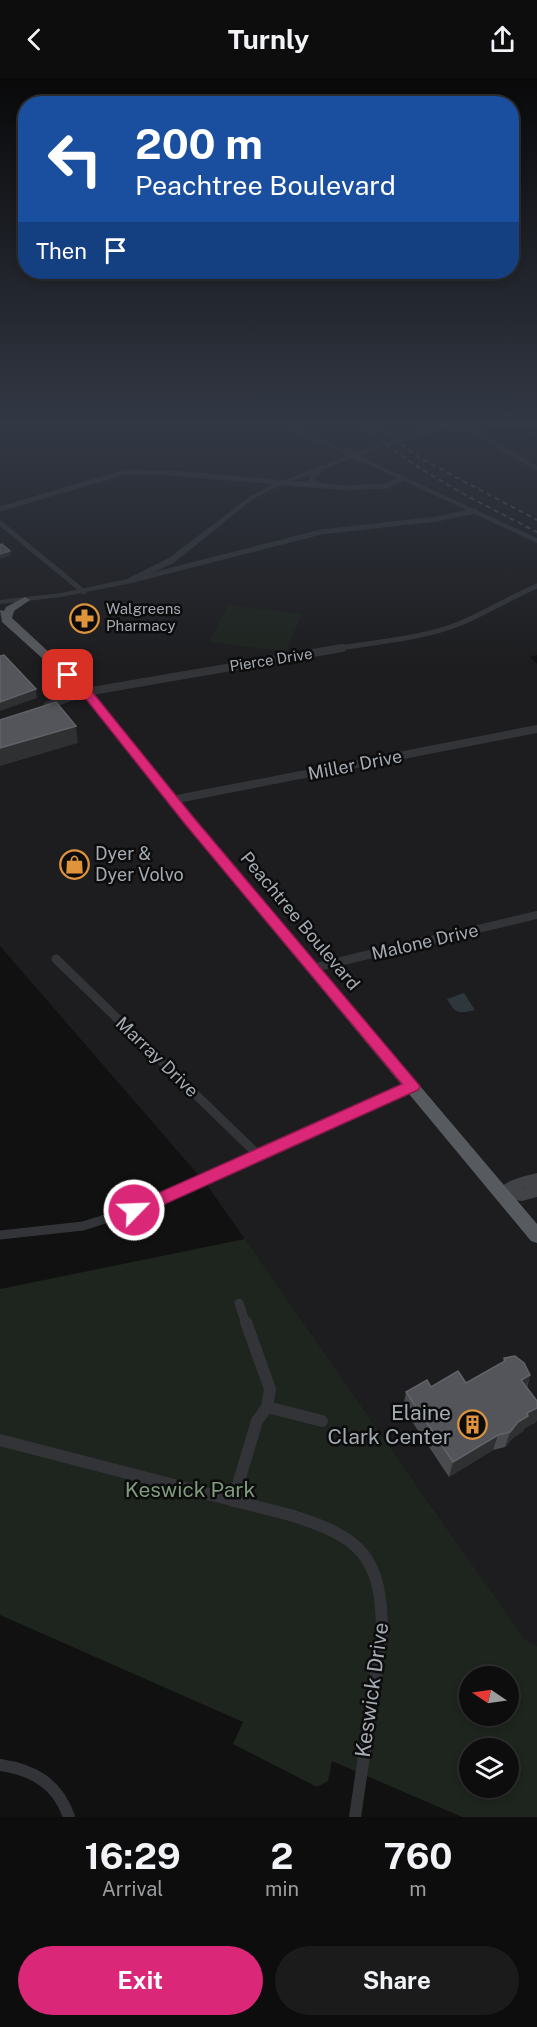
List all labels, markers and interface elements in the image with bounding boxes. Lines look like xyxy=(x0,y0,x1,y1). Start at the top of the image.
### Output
icon: back xyxy=(18,23,51,56)
text: Turnly xyxy=(228,23,309,55)
icon: share xyxy=(486,23,519,56)
text: 200 m xyxy=(135,119,263,168)
icon: left xyxy=(36,120,114,198)
text: Peachtree Boulevard xyxy=(135,169,396,201)
icon: arrive xyxy=(99,234,132,267)
text: Then xyxy=(36,238,87,264)
place label: Walgreens Pharmacy xyxy=(106,600,181,634)
pharmacy icon: Walgreens Pharmacy xyxy=(69,602,101,634)
street label: Pierce Drive xyxy=(228,645,314,674)
pin xyxy=(42,649,93,700)
icon: arrive xyxy=(51,658,84,691)
street label: Miller Drive xyxy=(306,745,404,784)
place label: Dyer & Dyer Volvo xyxy=(95,843,184,885)
street label: Peachtree Boulevard xyxy=(236,847,364,994)
shop icon: Dyer & Dyer Volvo xyxy=(58,848,90,880)
street label: Malone Drive xyxy=(369,919,480,964)
street label: Marray Drive xyxy=(112,1012,203,1101)
position arrow xyxy=(102,1178,166,1242)
place label: Elaine Clark Center xyxy=(328,1400,451,1449)
building icon: Elaine Clark Center xyxy=(456,1409,488,1441)
park label: Keswick Park xyxy=(125,1477,256,1502)
street label: Keswick Drive xyxy=(350,1621,393,1759)
north arrow xyxy=(459,1666,519,1726)
map controls xyxy=(459,1666,519,1798)
button: layers xyxy=(459,1738,519,1798)
text: 16:29 xyxy=(84,1835,181,1877)
text: 2 xyxy=(271,1835,293,1877)
text: 760 xyxy=(383,1835,453,1877)
text: Arrival xyxy=(102,1877,163,1901)
text: min xyxy=(265,1877,299,1901)
text: m xyxy=(409,1877,427,1901)
button: Exit xyxy=(18,1946,263,2015)
button: Share xyxy=(275,1946,519,2015)

